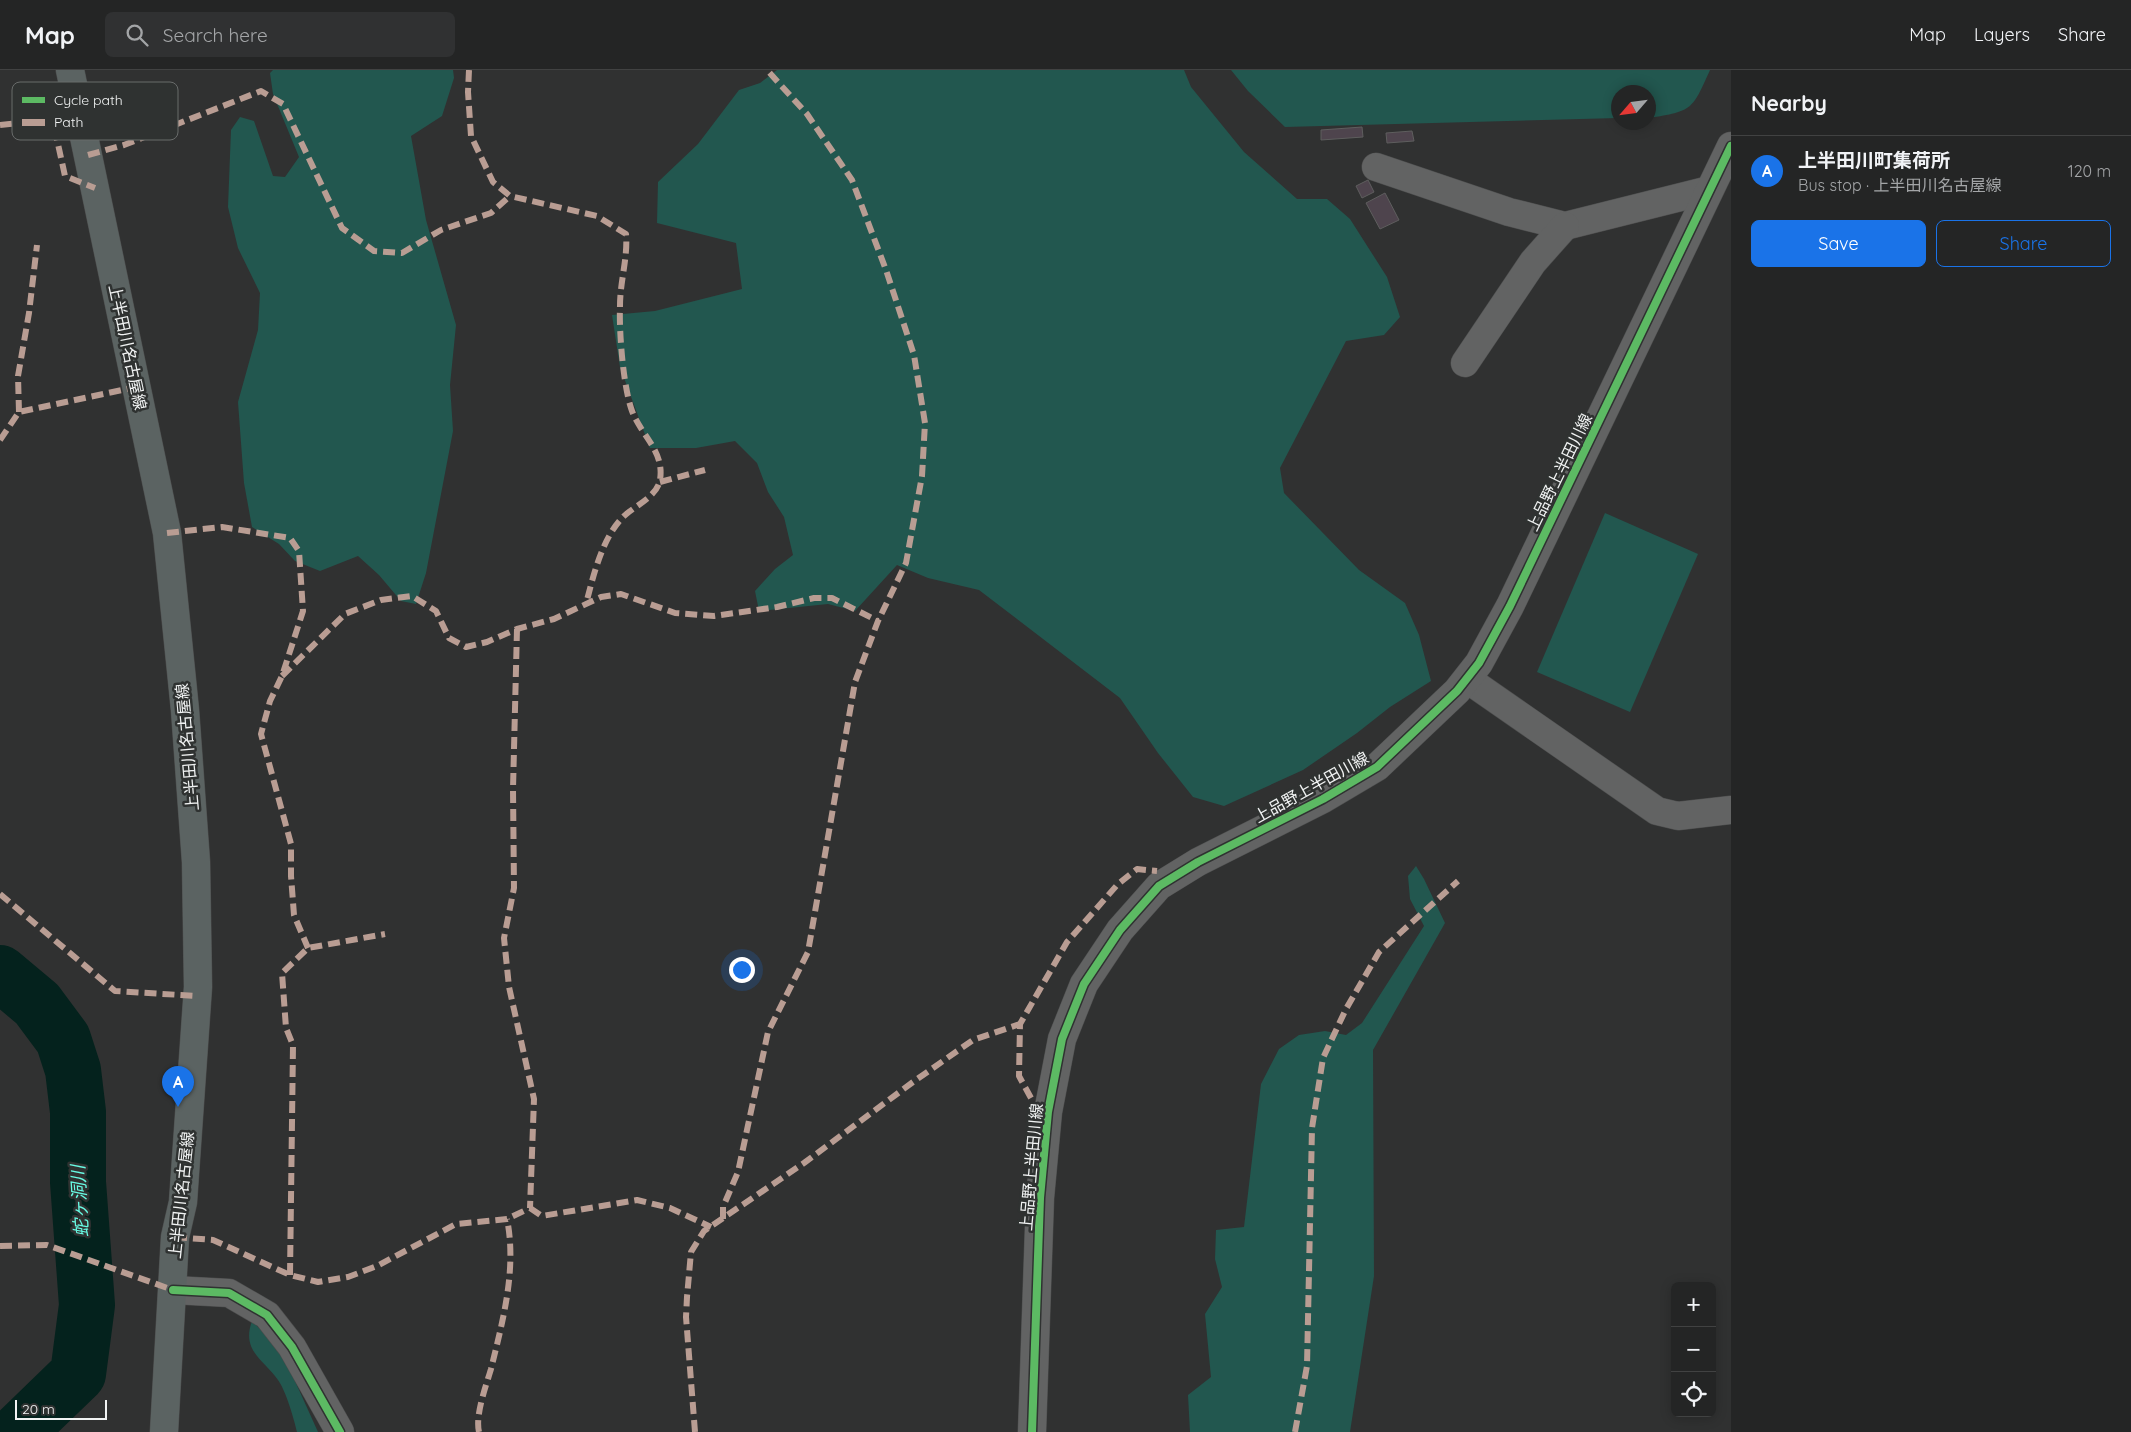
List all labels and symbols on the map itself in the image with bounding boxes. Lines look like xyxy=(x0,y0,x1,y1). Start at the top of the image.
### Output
legend xyxy=(12,82,178,140)
north arrow xyxy=(1611,85,1656,130)
text: Cycle path xyxy=(54,91,123,109)
text: Path xyxy=(54,113,83,131)
street label: 上半田川名古屋線 xyxy=(105,282,151,412)
street label: 上品野上半田川線 xyxy=(1522,410,1596,534)
street label: 上半田川名古屋線 xyxy=(171,682,203,812)
street label: 上品野上半田川線 xyxy=(1250,747,1372,827)
your location xyxy=(729,957,755,983)
pin: A xyxy=(162,1066,194,1107)
street label: 上品野上半田川線 xyxy=(1015,1102,1047,1232)
street label: 上半田川名古屋線 xyxy=(164,1130,198,1260)
water label: 蛇ヶ洞川 xyxy=(66,1162,93,1238)
scale bar xyxy=(15,1397,108,1420)

